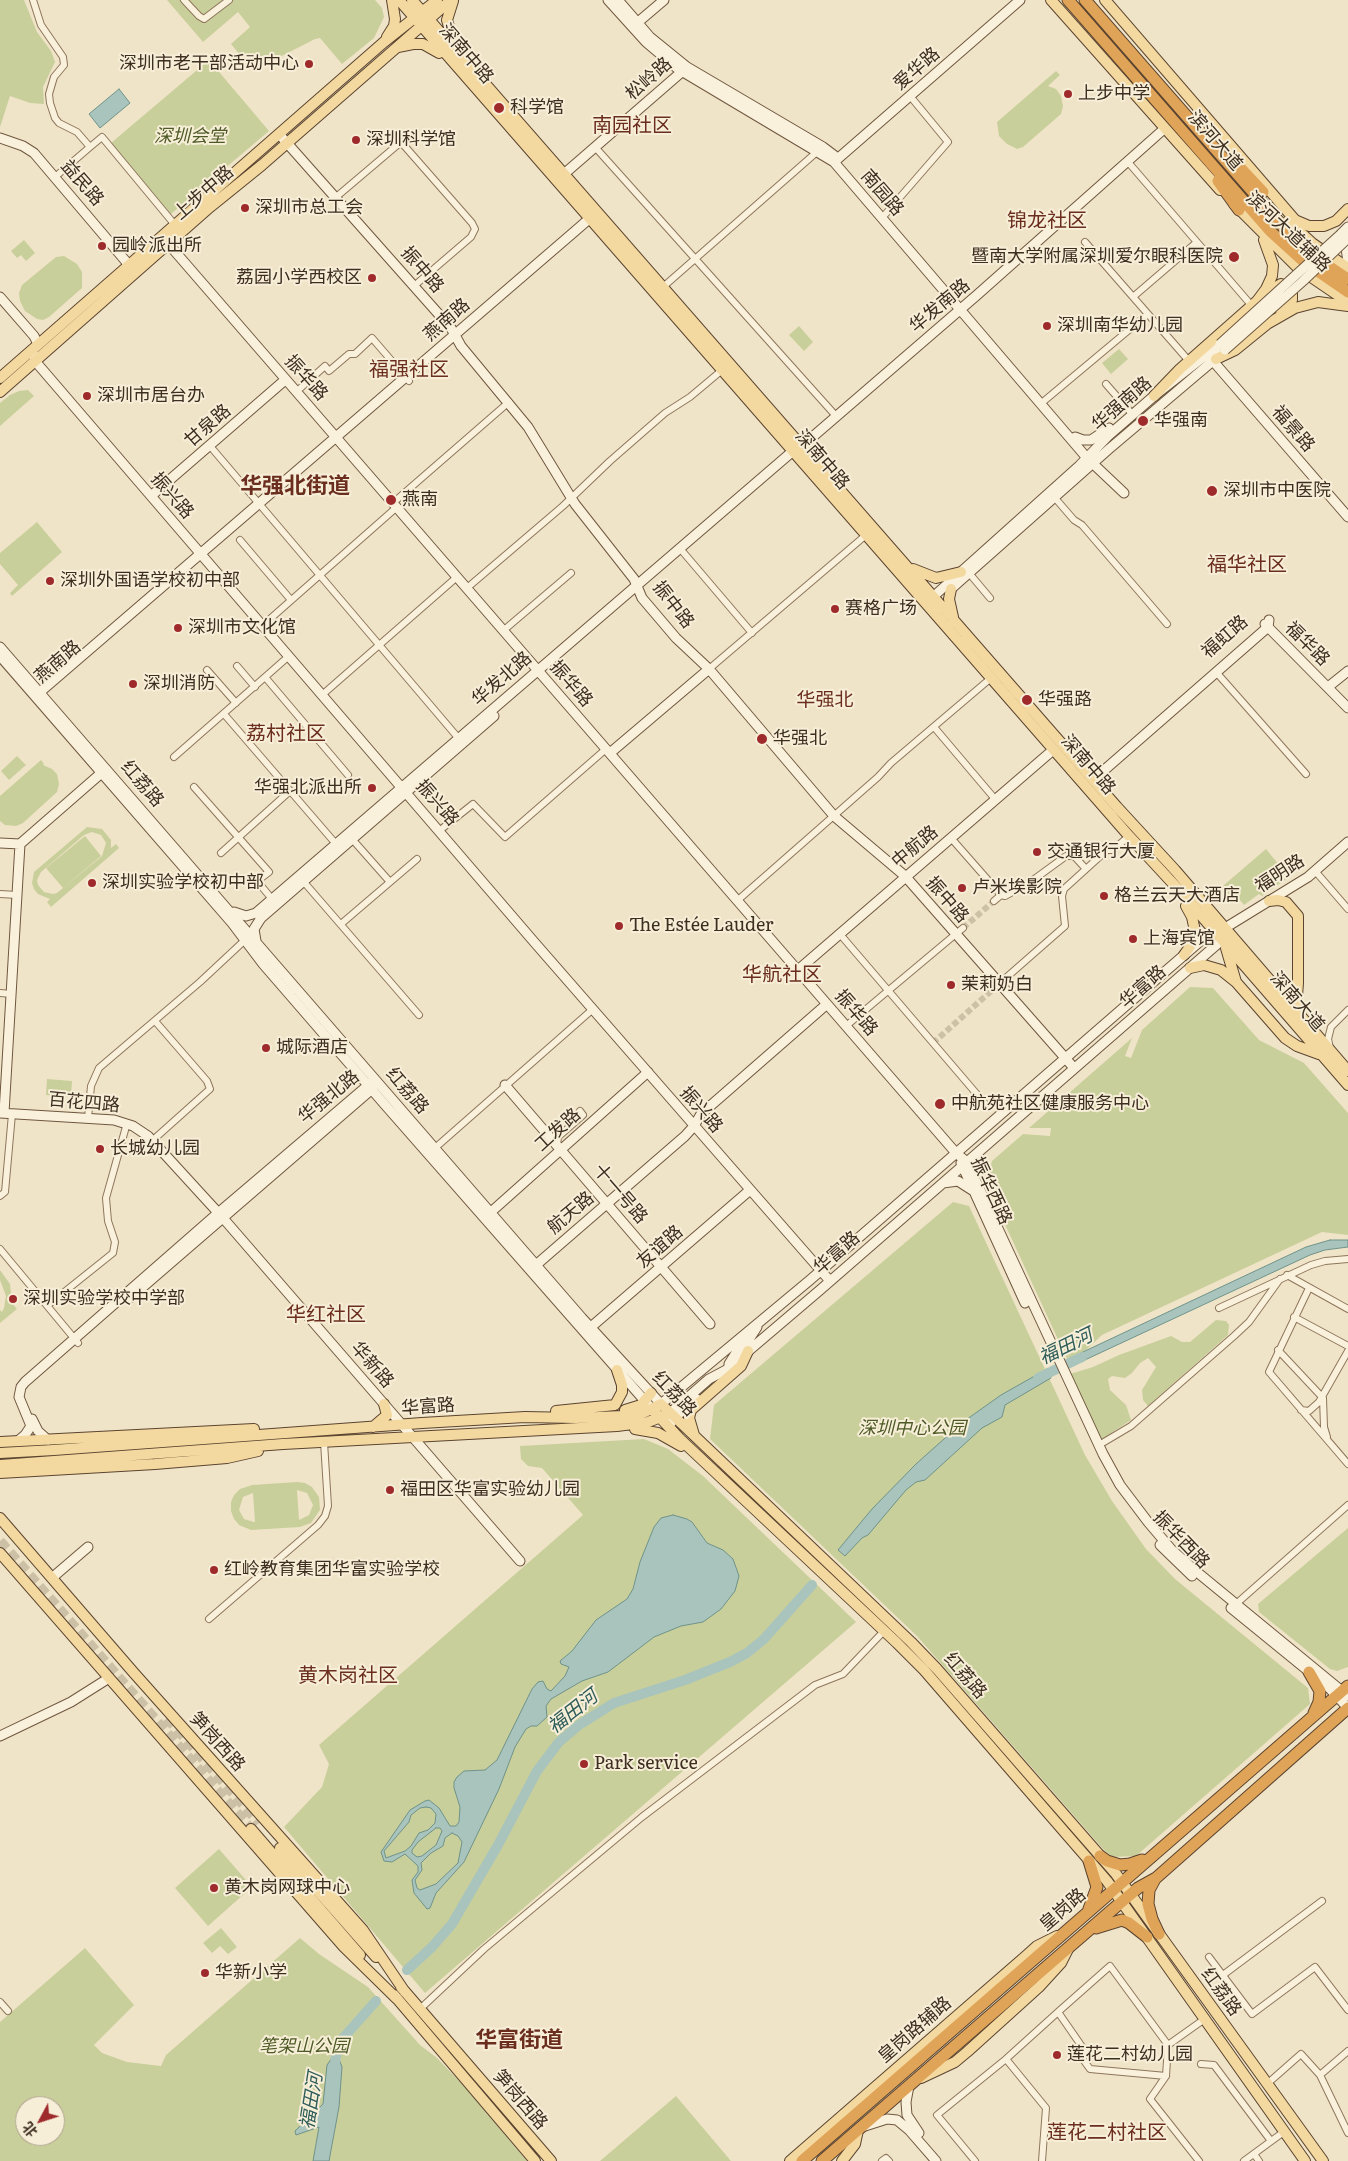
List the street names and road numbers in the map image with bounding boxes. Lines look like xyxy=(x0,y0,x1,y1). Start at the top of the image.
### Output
street label: 深南中路 xyxy=(434,20,498,88)
street label: 爱华路 xyxy=(890,43,944,95)
street label: 松岭路 xyxy=(622,53,676,105)
street label: 滨河大道 xyxy=(1183,107,1247,175)
street label: 益民路 xyxy=(56,156,108,210)
street label: 上步中路 xyxy=(170,161,238,225)
street label: 南园路 xyxy=(856,166,908,220)
street label: 滨河大道辅路 xyxy=(1241,187,1335,277)
street label: 振中路 xyxy=(396,243,448,297)
street label: 华发南路 xyxy=(905,275,975,337)
street label: 燕南路 xyxy=(420,294,474,346)
street label: 振华路 xyxy=(280,351,332,405)
street label: 华强南路 xyxy=(1088,372,1156,436)
street label: 甘泉路 xyxy=(181,400,235,452)
street label: 福景路 xyxy=(1267,402,1319,456)
street label: 深南中路 xyxy=(790,426,854,494)
street label: 振兴路 xyxy=(146,469,198,523)
street label: 振中路 xyxy=(648,577,698,633)
street label: 福虹路 xyxy=(1198,611,1252,663)
street label: 福华路 xyxy=(1280,617,1334,671)
street label: 燕南路 xyxy=(31,636,85,688)
street label: 华发北路 xyxy=(468,647,536,711)
street label: 振华路 xyxy=(545,657,597,711)
street label: 深南中路 xyxy=(1056,731,1120,799)
street label: 红荔路 xyxy=(116,757,168,811)
street label: 振兴路 xyxy=(411,776,463,830)
street label: 中航路 xyxy=(887,821,943,873)
street label: 福明路 xyxy=(1251,850,1309,898)
street label: 振中路 xyxy=(921,873,973,927)
street label: 华富路 xyxy=(1116,961,1170,1013)
street label: 深南大道 xyxy=(1265,968,1329,1036)
street label: 振华路 xyxy=(830,986,882,1040)
street label: 红荔路 xyxy=(381,1064,433,1118)
street label: 华强北路 xyxy=(294,1066,364,1128)
street label: 振兴路 xyxy=(675,1083,727,1137)
street label: 百花四路 xyxy=(47,1089,121,1117)
street label: 工发路 xyxy=(531,1104,585,1156)
street label: 振华西路 xyxy=(966,1154,1016,1228)
street label: 十一号路 xyxy=(588,1160,652,1228)
street label: 航天路 xyxy=(543,1187,599,1239)
street label: 友谊路 xyxy=(633,1221,687,1273)
street label: 华富路 xyxy=(810,1227,864,1279)
street label: 华新路 xyxy=(346,1338,398,1392)
street label: 红荔路 xyxy=(647,1367,701,1421)
street label: 华富路 xyxy=(400,1394,456,1420)
street label: 振华西路 xyxy=(1148,1507,1214,1573)
street label: 红荔路 xyxy=(939,1649,991,1703)
street label: 笋岗西路 xyxy=(185,1708,249,1776)
street label: 皇岗路 xyxy=(1036,1884,1090,1936)
street label: 红荔路 xyxy=(1196,1964,1246,2020)
street label: 皇岗路辅路 xyxy=(874,1992,956,2068)
street label: 笋岗西路 xyxy=(488,2066,552,2134)

